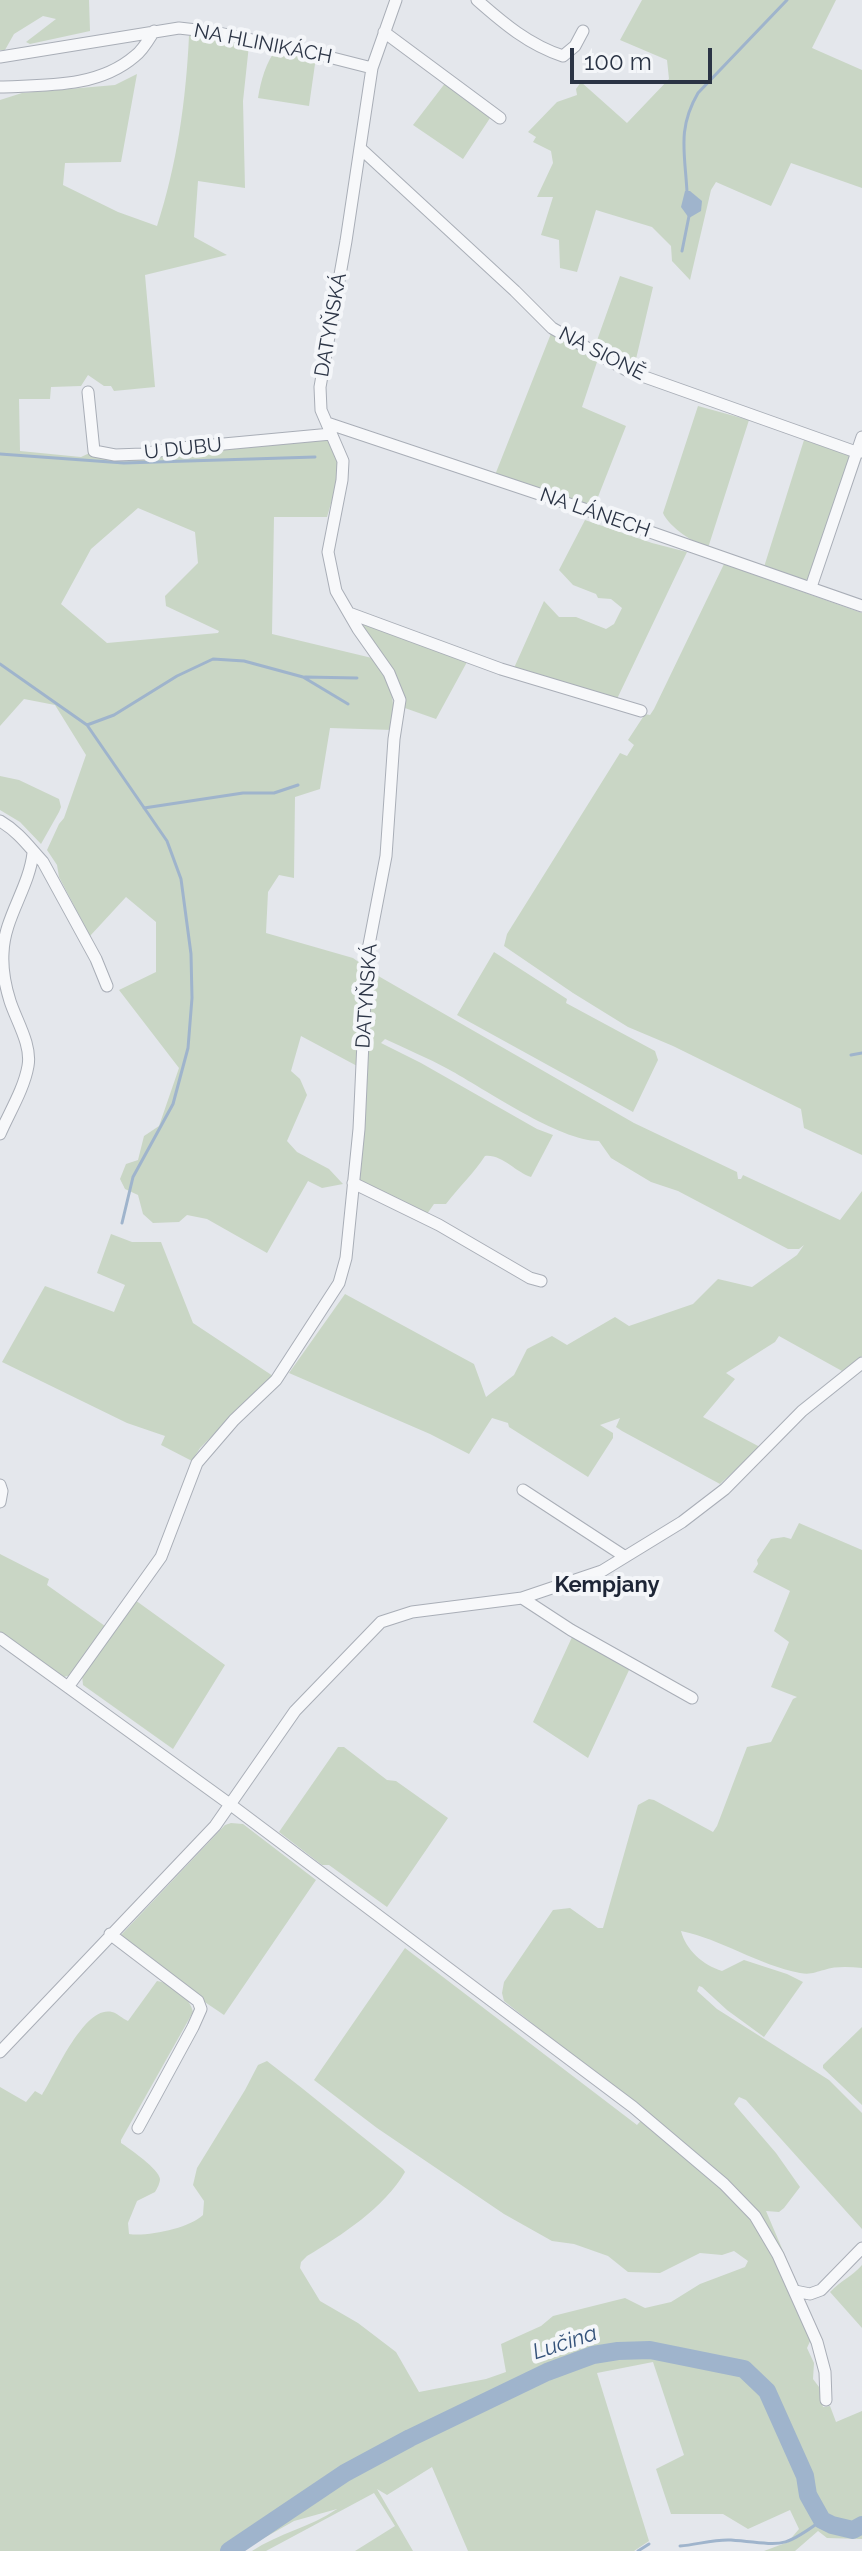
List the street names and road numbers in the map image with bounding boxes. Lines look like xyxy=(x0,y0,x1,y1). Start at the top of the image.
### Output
street label: NA HLINIKÁCH xyxy=(192,19,334,69)
street label: DATYŇSKÁ xyxy=(310,271,352,379)
street label: NA SIONĚ xyxy=(555,322,649,386)
street label: U DUBU xyxy=(143,433,223,465)
street label: NA LÁNECH xyxy=(537,483,653,543)
street label: DATYŇSKÁ xyxy=(351,943,383,1049)

